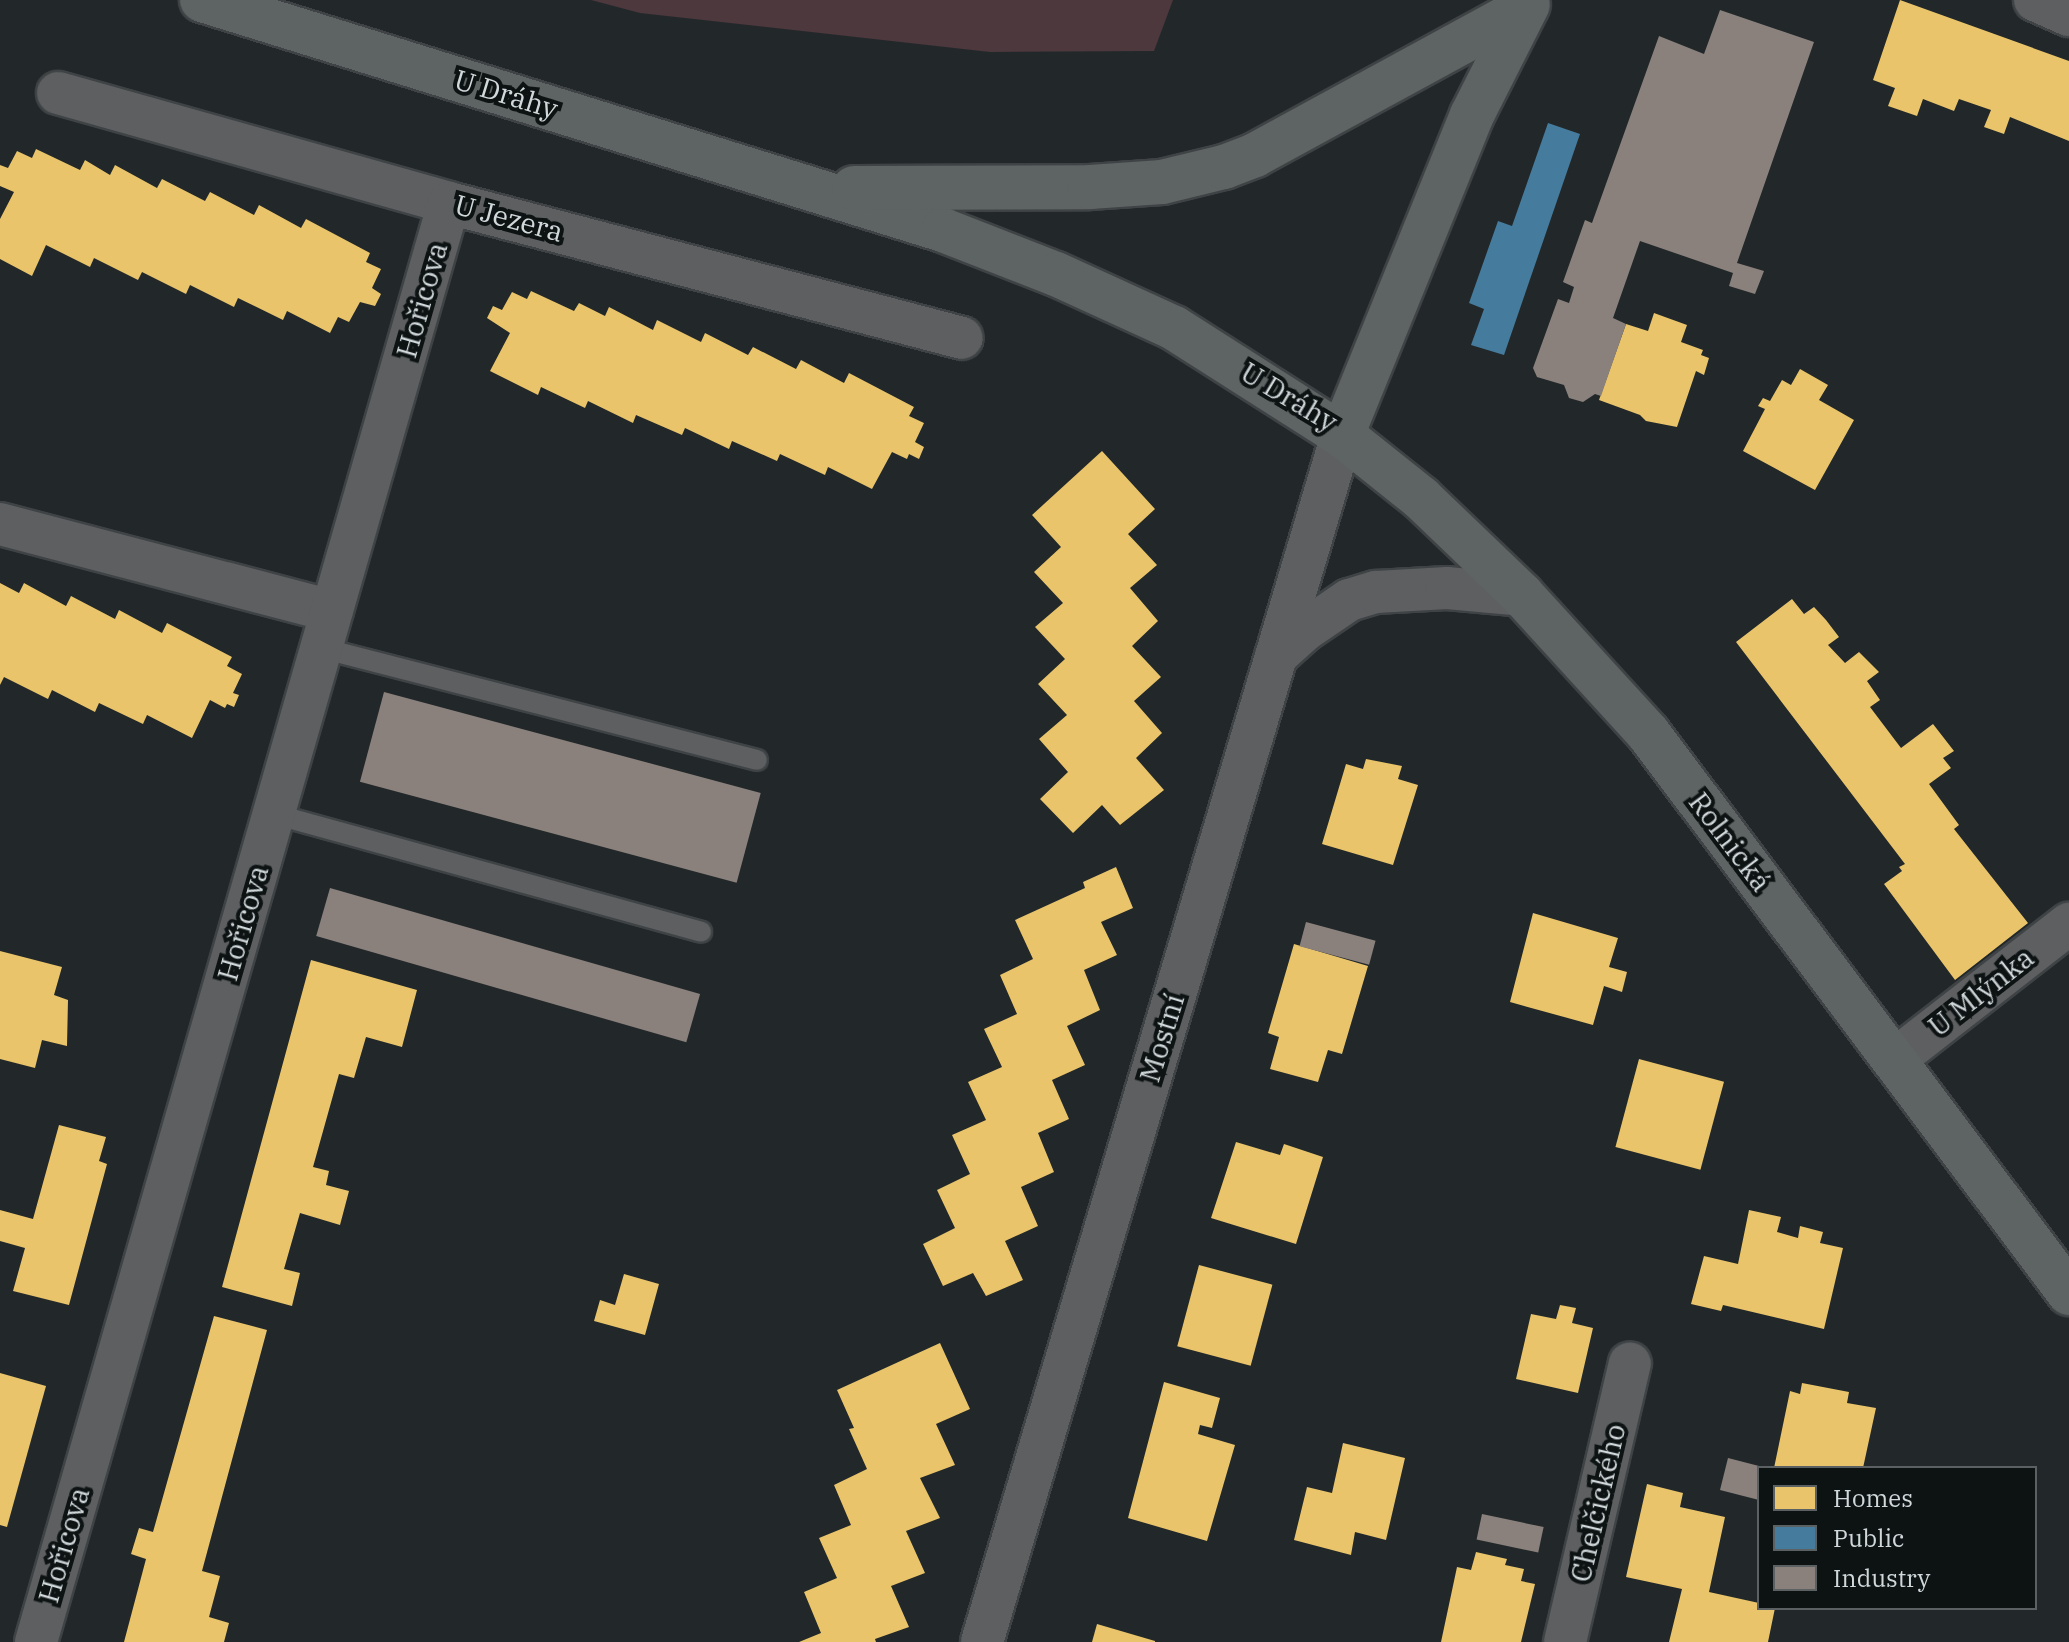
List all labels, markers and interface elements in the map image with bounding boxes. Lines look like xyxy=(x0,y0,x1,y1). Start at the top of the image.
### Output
street label: U Dráhy xyxy=(450,62,562,126)
street label: U Jezera xyxy=(451,187,567,249)
street label: Hořicova xyxy=(390,238,454,362)
street label: U Dráhy xyxy=(1235,355,1343,439)
street label: Rolnická xyxy=(1682,786,1778,898)
street label: Hořicova xyxy=(211,861,275,985)
street label: U Mlýnka xyxy=(1922,940,2040,1044)
street label: Mostní xyxy=(1133,990,1191,1086)
street label: Chelčického xyxy=(1564,1421,1632,1585)
legend xyxy=(1757,1466,2037,1610)
text: Homes xyxy=(1833,1482,1913,1514)
street label: Hořicova xyxy=(32,1483,96,1607)
text: Public xyxy=(1833,1522,1904,1554)
text: Industry xyxy=(1833,1562,1930,1594)

